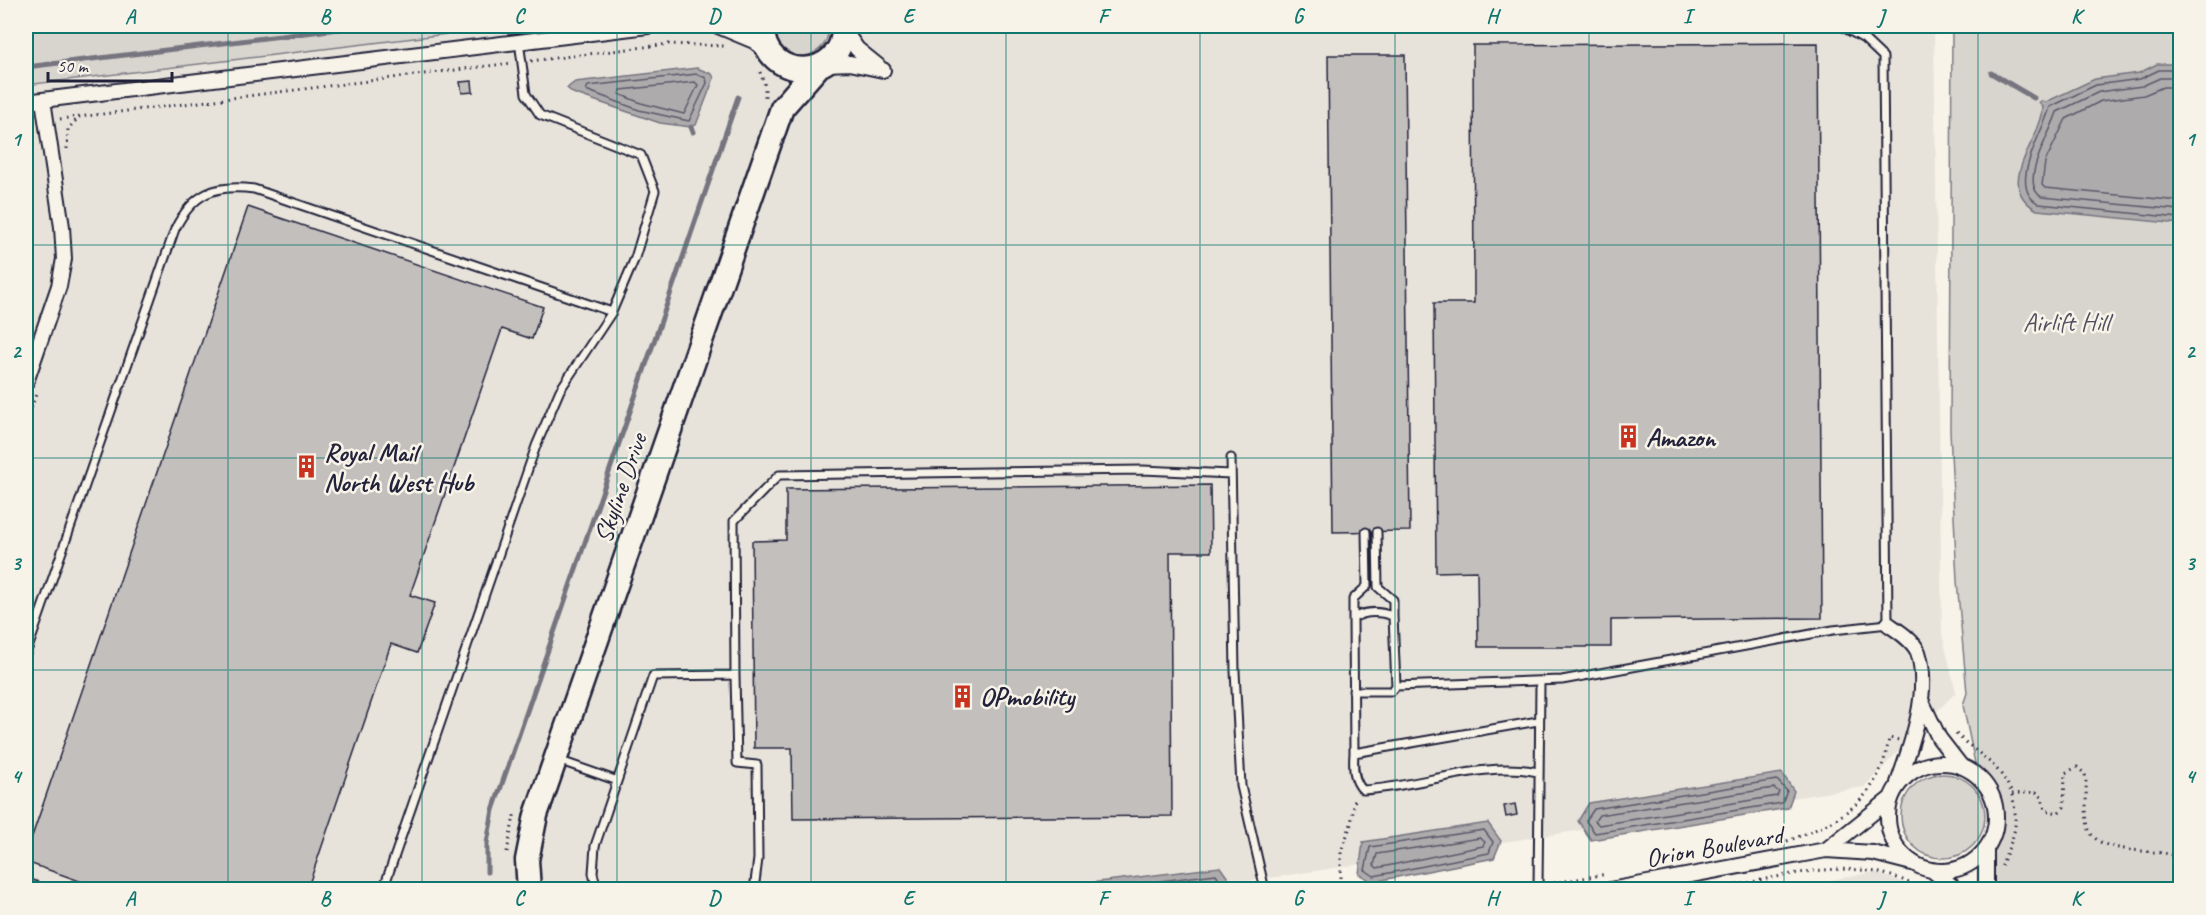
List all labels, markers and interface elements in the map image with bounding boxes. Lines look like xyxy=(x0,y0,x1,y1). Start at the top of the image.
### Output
text: A xyxy=(125,4,137,29)
text: B xyxy=(320,4,332,29)
text: C xyxy=(514,4,526,29)
text: D xyxy=(708,4,722,29)
text: E xyxy=(903,4,917,29)
text: F xyxy=(1098,4,1112,29)
text: G xyxy=(1293,4,1306,29)
text: H xyxy=(1486,4,1501,29)
text: I xyxy=(1683,4,1696,29)
text: J xyxy=(1876,4,1888,29)
text: K xyxy=(2071,4,2085,29)
scale bar xyxy=(48,45,172,83)
text: 50 m xyxy=(57,55,90,77)
text: 1 xyxy=(12,127,23,152)
text: 1 xyxy=(2186,127,2197,152)
park label: Airlift Hill xyxy=(2023,306,2114,339)
text: 2 xyxy=(12,339,23,364)
text: 2 xyxy=(2186,339,2197,364)
place label: Amazon xyxy=(1646,421,1717,454)
building icon: Amazon xyxy=(1615,424,1641,450)
street label: Skyline Drive xyxy=(586,427,655,547)
place label: Royal Mail North West Hub xyxy=(324,436,476,499)
building icon: Royal Mail North West Hub xyxy=(293,454,319,480)
text: 3 xyxy=(12,551,23,576)
text: 3 xyxy=(2186,551,2197,576)
place label: OPmobility xyxy=(980,680,1076,713)
building icon: OPmobility xyxy=(949,683,975,709)
text: 4 xyxy=(12,764,24,789)
text: 4 xyxy=(2186,764,2198,789)
street label: Orion Boulevard xyxy=(1643,818,1789,875)
text: A xyxy=(125,886,137,911)
text: B xyxy=(320,886,332,911)
text: C xyxy=(514,886,526,911)
text: D xyxy=(708,886,722,911)
text: E xyxy=(903,886,917,911)
text: F xyxy=(1098,886,1112,911)
text: G xyxy=(1293,886,1306,911)
text: H xyxy=(1486,886,1501,911)
text: I xyxy=(1683,886,1696,911)
text: J xyxy=(1876,886,1888,911)
text: K xyxy=(2071,886,2085,911)

